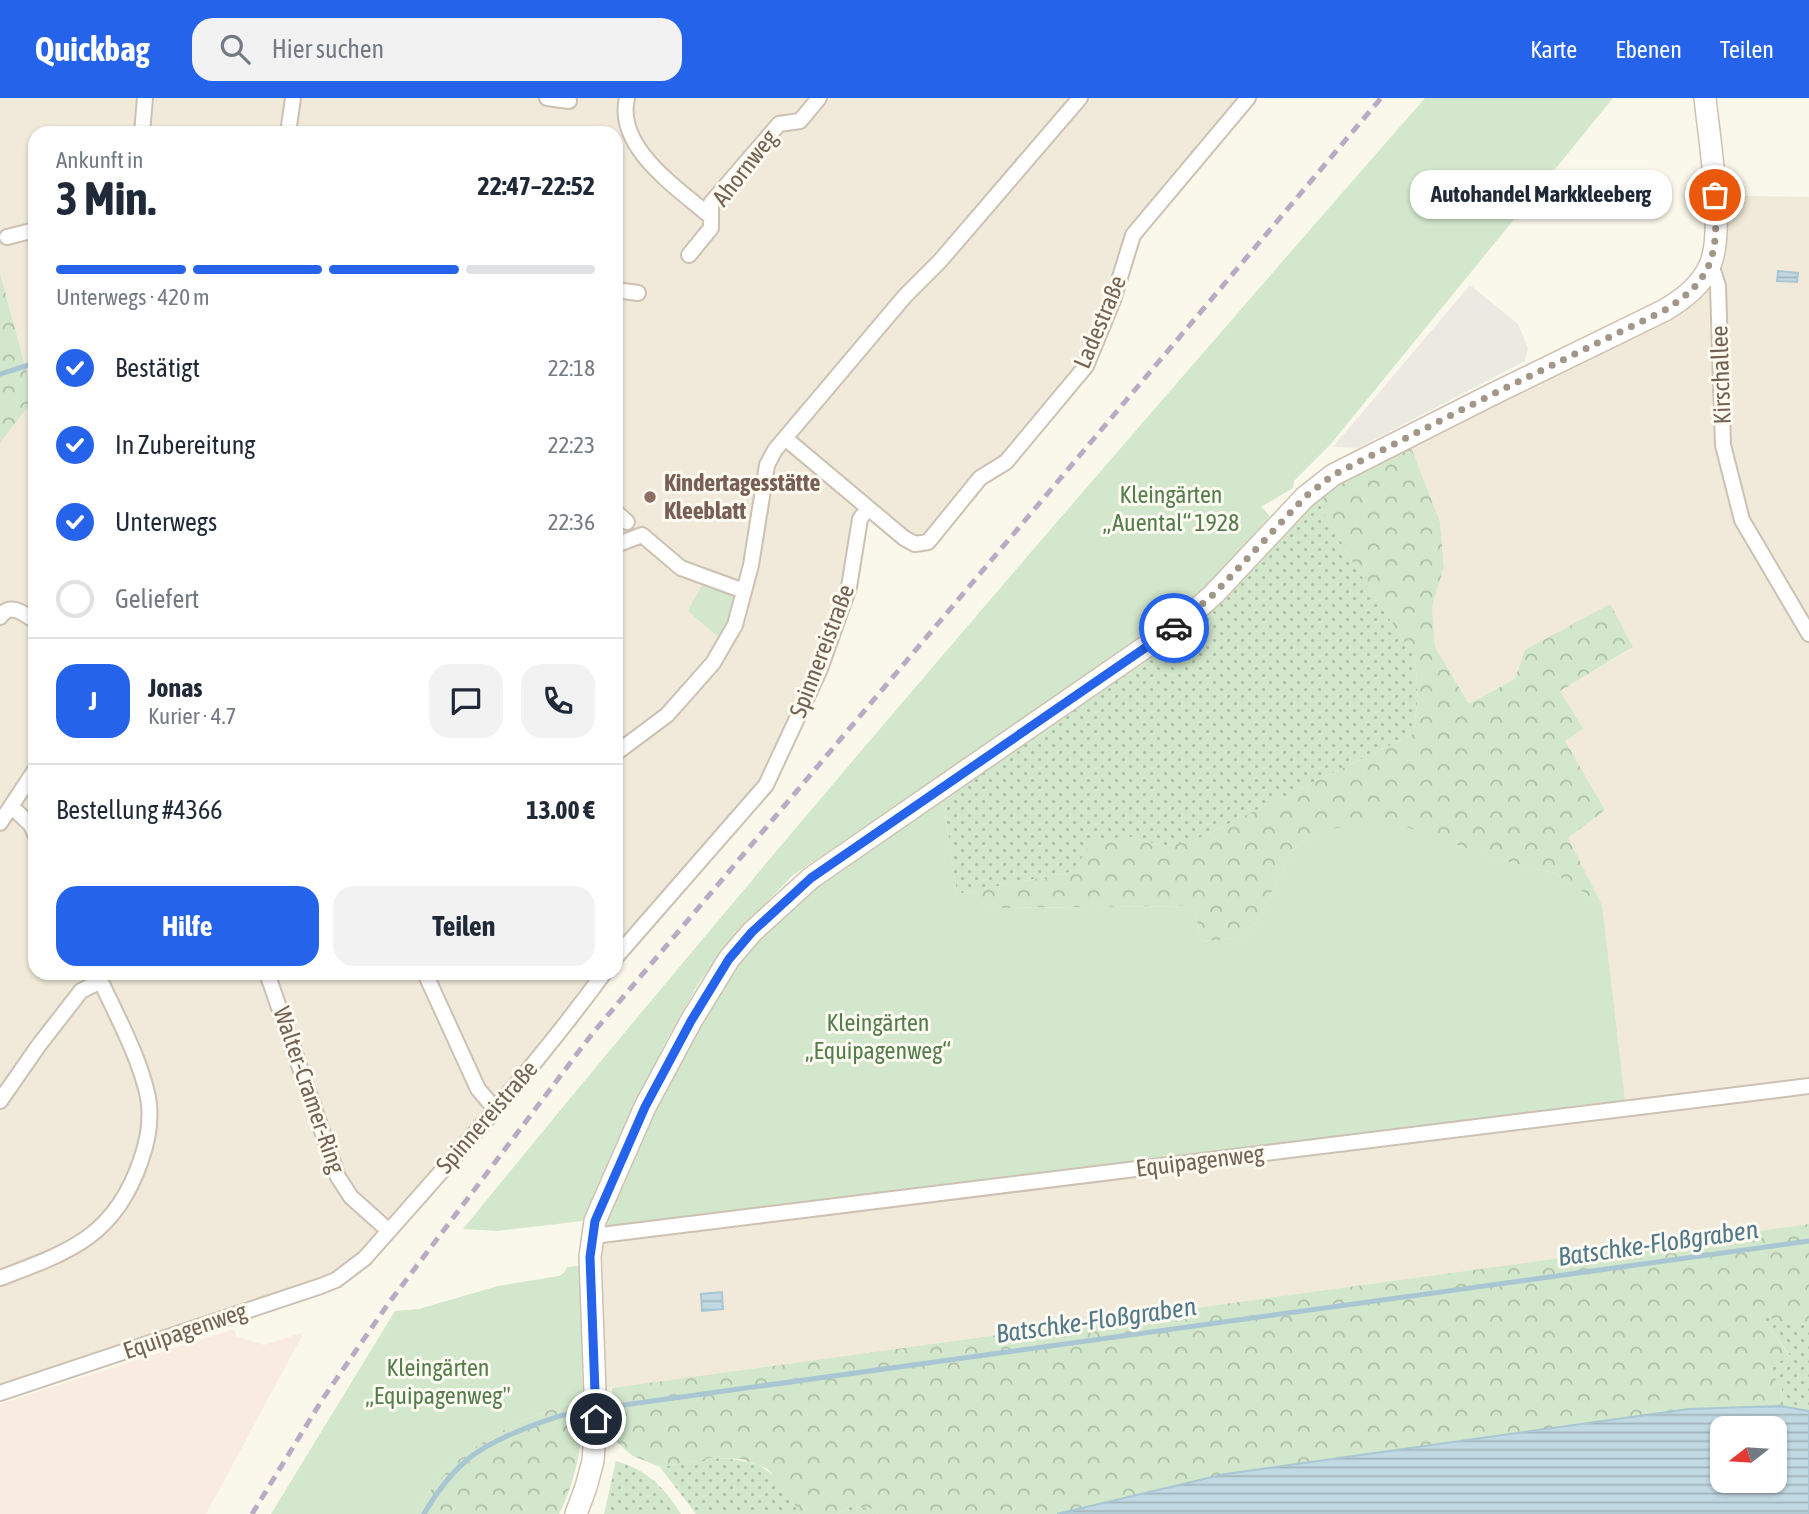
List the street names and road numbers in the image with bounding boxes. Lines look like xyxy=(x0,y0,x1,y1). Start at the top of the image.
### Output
street label: Ahornweg xyxy=(707,124,783,211)
street label: Ladestraße xyxy=(1068,271,1131,372)
street label: Kirschallee xyxy=(1705,325,1736,425)
street label: Spinnereistraße xyxy=(784,581,859,721)
street label: Walter-Cramer-Ring xyxy=(268,1003,351,1177)
street label: Spinnereistraße xyxy=(431,1055,543,1178)
street label: Equipagenweg xyxy=(1134,1139,1266,1182)
street label: Equipagenweg xyxy=(119,1297,251,1364)

